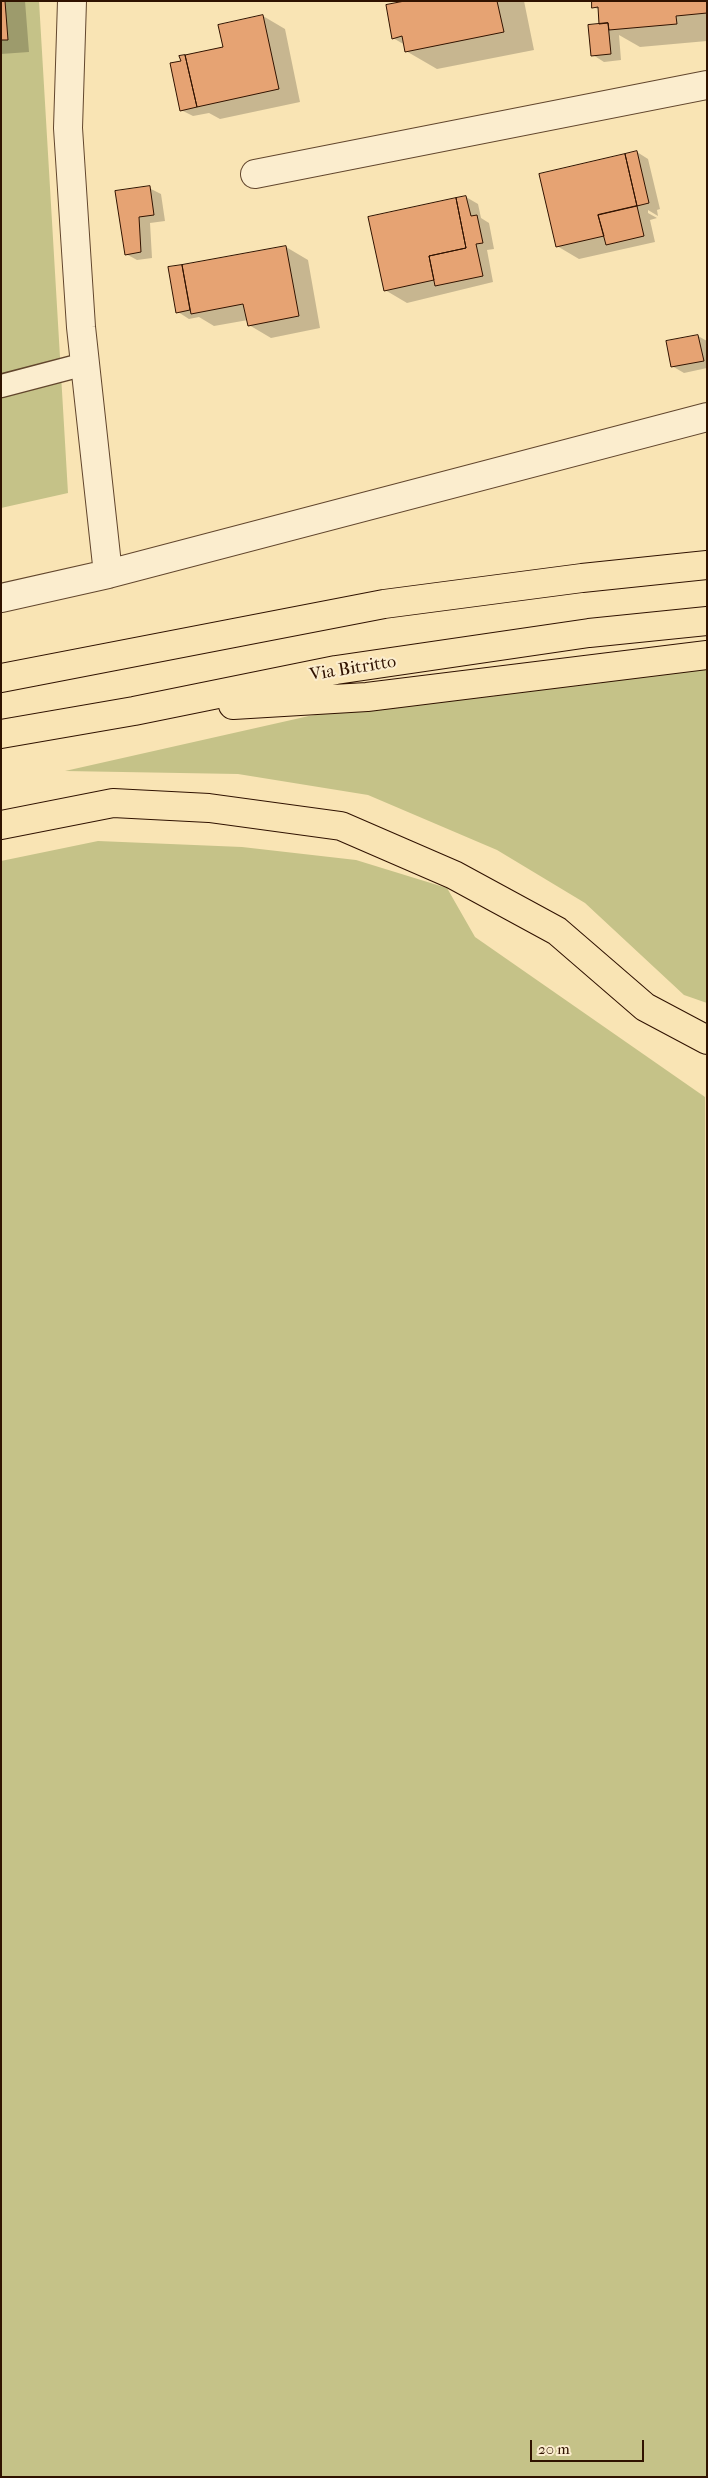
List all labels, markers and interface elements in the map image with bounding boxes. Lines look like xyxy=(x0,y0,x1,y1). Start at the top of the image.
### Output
street label: Via Bitritto xyxy=(308,652,398,686)
scale bar xyxy=(533,2430,647,2462)
text: 20 m xyxy=(538,2440,570,2458)

